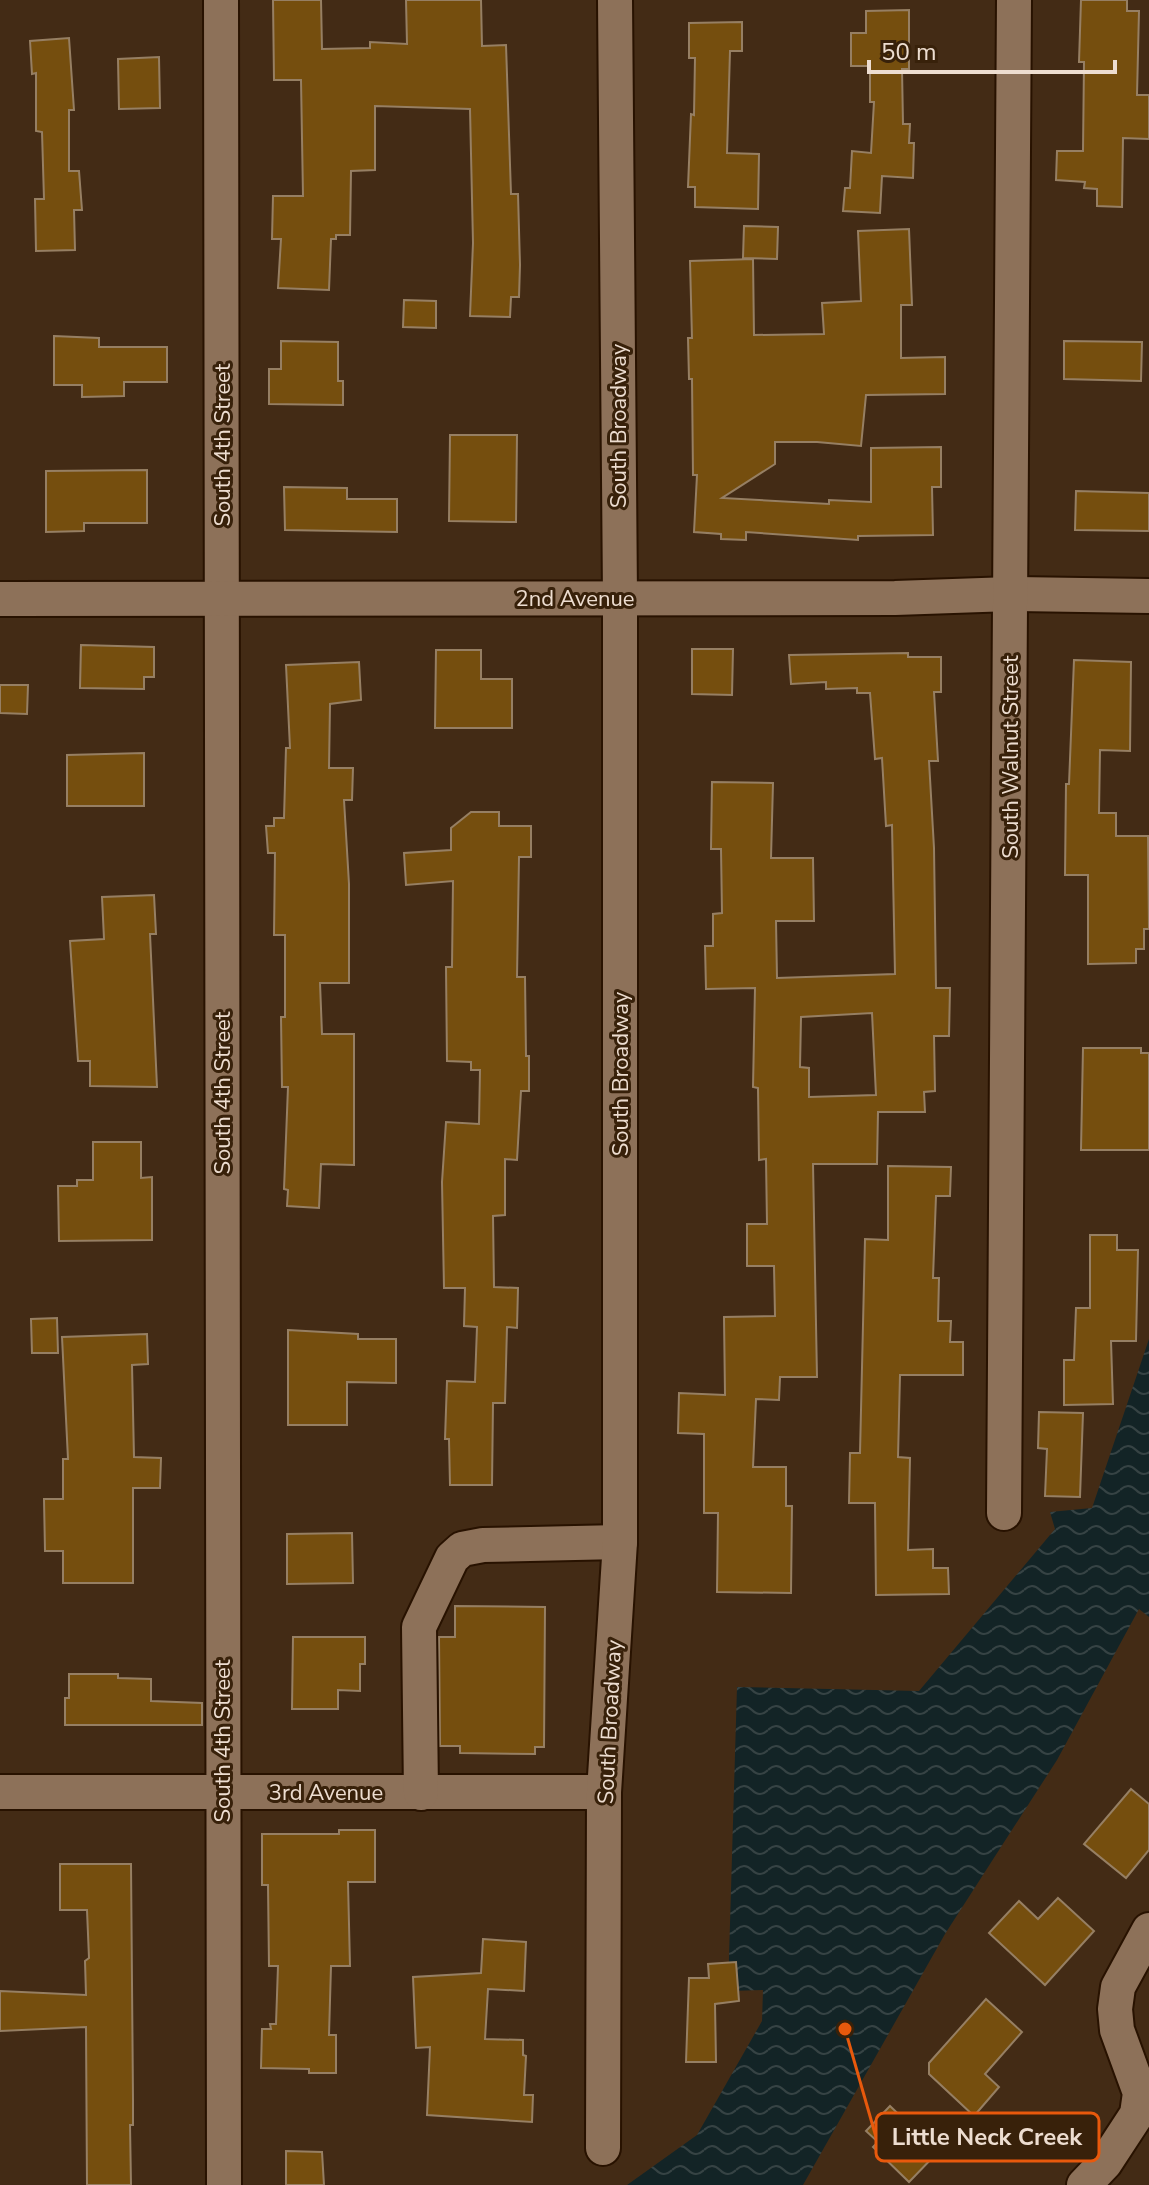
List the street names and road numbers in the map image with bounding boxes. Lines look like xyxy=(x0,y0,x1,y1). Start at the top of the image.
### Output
street label: South Broadway xyxy=(604,343,634,508)
street label: South 4th Street xyxy=(208,363,238,527)
street label: 2nd Avenue xyxy=(515,584,635,614)
street label: South Walnut Street xyxy=(996,655,1026,859)
street label: South Broadway xyxy=(606,991,636,1156)
street label: South 4th Street xyxy=(208,1011,238,1175)
street label: South Broadway xyxy=(591,1638,629,1805)
street label: South 4th Street xyxy=(208,1659,238,1823)
street label: 3rd Avenue xyxy=(269,1778,383,1808)

